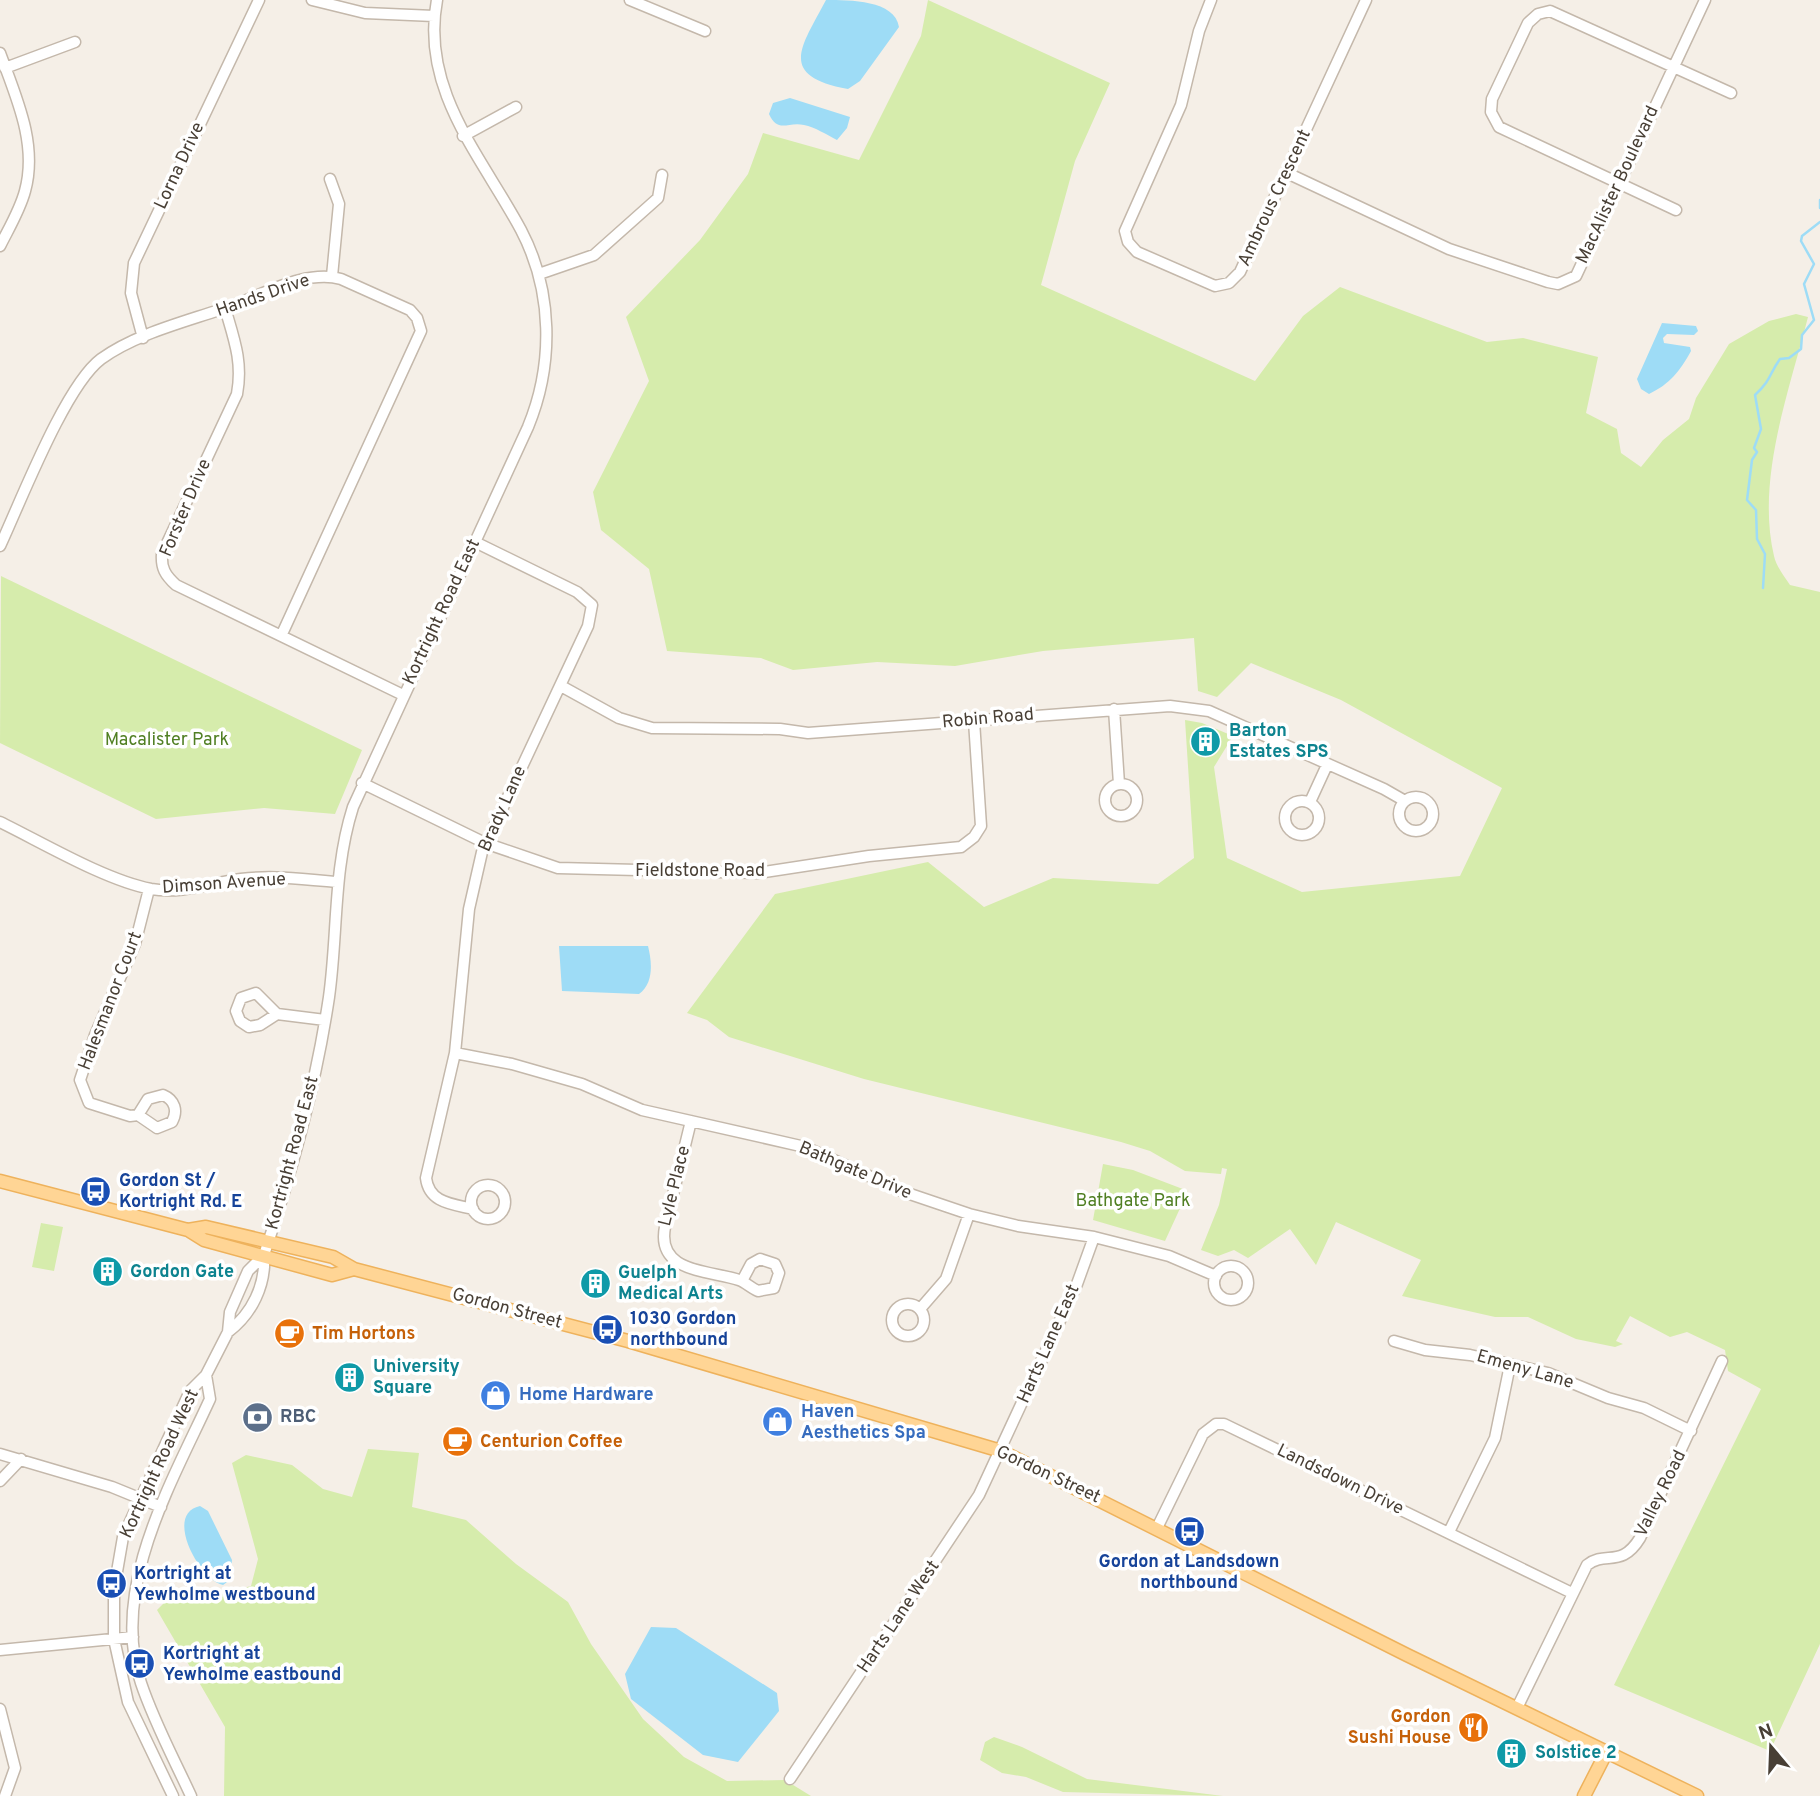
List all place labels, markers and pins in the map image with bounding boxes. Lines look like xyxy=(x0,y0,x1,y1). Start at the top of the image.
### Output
place label: Barton Estates SPS xyxy=(1229,720,1329,764)
building icon: Barton Estates SPS xyxy=(1189,724,1223,758)
place label: Gordon St / Kortright Rd. E xyxy=(119,1170,242,1214)
bus stop icon: Gordon St / Kortright Rd. E xyxy=(79,1174,113,1208)
building icon: Gordon Gate xyxy=(90,1255,124,1289)
place label: Gordon Gate xyxy=(130,1261,234,1284)
place label: Guelph Medical Arts xyxy=(618,1262,723,1306)
building icon: Guelph Medical Arts xyxy=(578,1266,612,1300)
place label: 1030 Gordon northbound xyxy=(630,1308,736,1352)
bus stop icon: 1030 Gordon northbound xyxy=(590,1312,624,1346)
cafe icon: Tim Hortons xyxy=(272,1317,306,1351)
place label: Tim Hortons xyxy=(312,1323,415,1346)
place label: University Square xyxy=(373,1356,460,1400)
building icon: University Square xyxy=(333,1360,367,1394)
shop icon: Home Hardware xyxy=(479,1378,513,1412)
place label: Home Hardware xyxy=(519,1384,653,1407)
bank icon: RBC xyxy=(240,1400,274,1434)
place label: Haven Aesthetics Spa xyxy=(801,1401,926,1445)
shop icon: Haven Aesthetics Spa xyxy=(761,1405,795,1439)
place label: RBC xyxy=(280,1406,316,1429)
cafe icon: Centurion Coffee xyxy=(440,1425,474,1459)
place label: Centurion Coffee xyxy=(480,1431,623,1454)
bus stop icon: Gordon at Landsdown northbound xyxy=(1172,1514,1206,1548)
place label: Gordon at Landsdown northbound xyxy=(1099,1551,1279,1595)
place label: Kortright at Yewholme westbound xyxy=(134,1563,316,1607)
bus stop icon: Kortright at Yewholme westbound xyxy=(94,1567,128,1601)
place label: Kortright at Yewholme eastbound xyxy=(163,1643,341,1687)
bus stop icon: Kortright at Yewholme eastbound xyxy=(123,1647,157,1681)
place label: Gordon Sushi House xyxy=(1348,1706,1451,1750)
restaurant icon: Gordon Sushi House xyxy=(1457,1710,1491,1744)
building icon: Solstice 2 xyxy=(1495,1736,1529,1770)
place label: Solstice 2 xyxy=(1535,1742,1617,1765)

